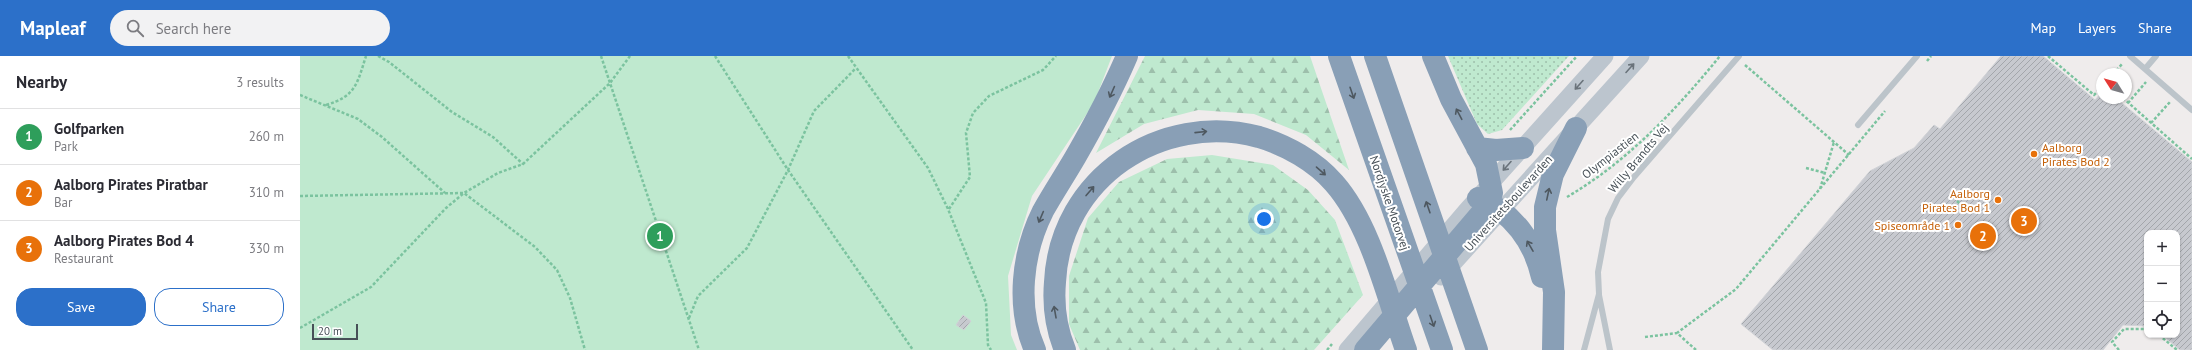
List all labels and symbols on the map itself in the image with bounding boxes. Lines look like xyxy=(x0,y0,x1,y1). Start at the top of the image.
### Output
one-way arrow xyxy=(1626,63,1635,73)
north arrow xyxy=(2096,68,2132,104)
one-way arrow xyxy=(1575,80,1584,90)
one-way arrow xyxy=(1107,85,1115,97)
one-way arrow xyxy=(1349,86,1356,99)
one-way arrow xyxy=(1455,108,1462,120)
street label: Willy Brandts Vej xyxy=(1605,120,1671,196)
one-way arrow xyxy=(1194,128,1207,135)
street label: Olympiastien xyxy=(1579,128,1641,182)
place label: Aalborg Pirates Bod 2 xyxy=(2042,140,2110,169)
marker: Aalborg Pirates Bod 2 xyxy=(2029,149,2039,159)
street label: Universitetsboulevarden xyxy=(1461,152,1555,254)
street label: Nordjyske Motorvej xyxy=(1367,154,1413,252)
one-way arrow xyxy=(1502,161,1512,171)
one-way arrow xyxy=(1315,167,1326,176)
one-way arrow xyxy=(1085,186,1094,196)
place label: Aalborg Pirates Bod 1 xyxy=(1922,186,1990,215)
one-way arrow xyxy=(1544,188,1552,201)
marker: Aalborg Pirates Bod 1 xyxy=(1993,195,2003,205)
one-way arrow xyxy=(1423,202,1431,214)
pin: 3 xyxy=(2011,206,2037,236)
your location xyxy=(1254,209,1274,229)
one-way arrow xyxy=(1037,211,1044,223)
place label: Spiseområde 1 xyxy=(1874,218,1950,233)
marker: Spiseområde 1 xyxy=(1953,220,1963,230)
pin: 1 xyxy=(647,221,673,251)
pin: 2 xyxy=(1970,221,1996,251)
one-way arrow xyxy=(1526,240,1534,252)
one-way arrow xyxy=(1051,306,1059,319)
one-way arrow xyxy=(1429,315,1436,328)
scale bar xyxy=(312,322,358,341)

